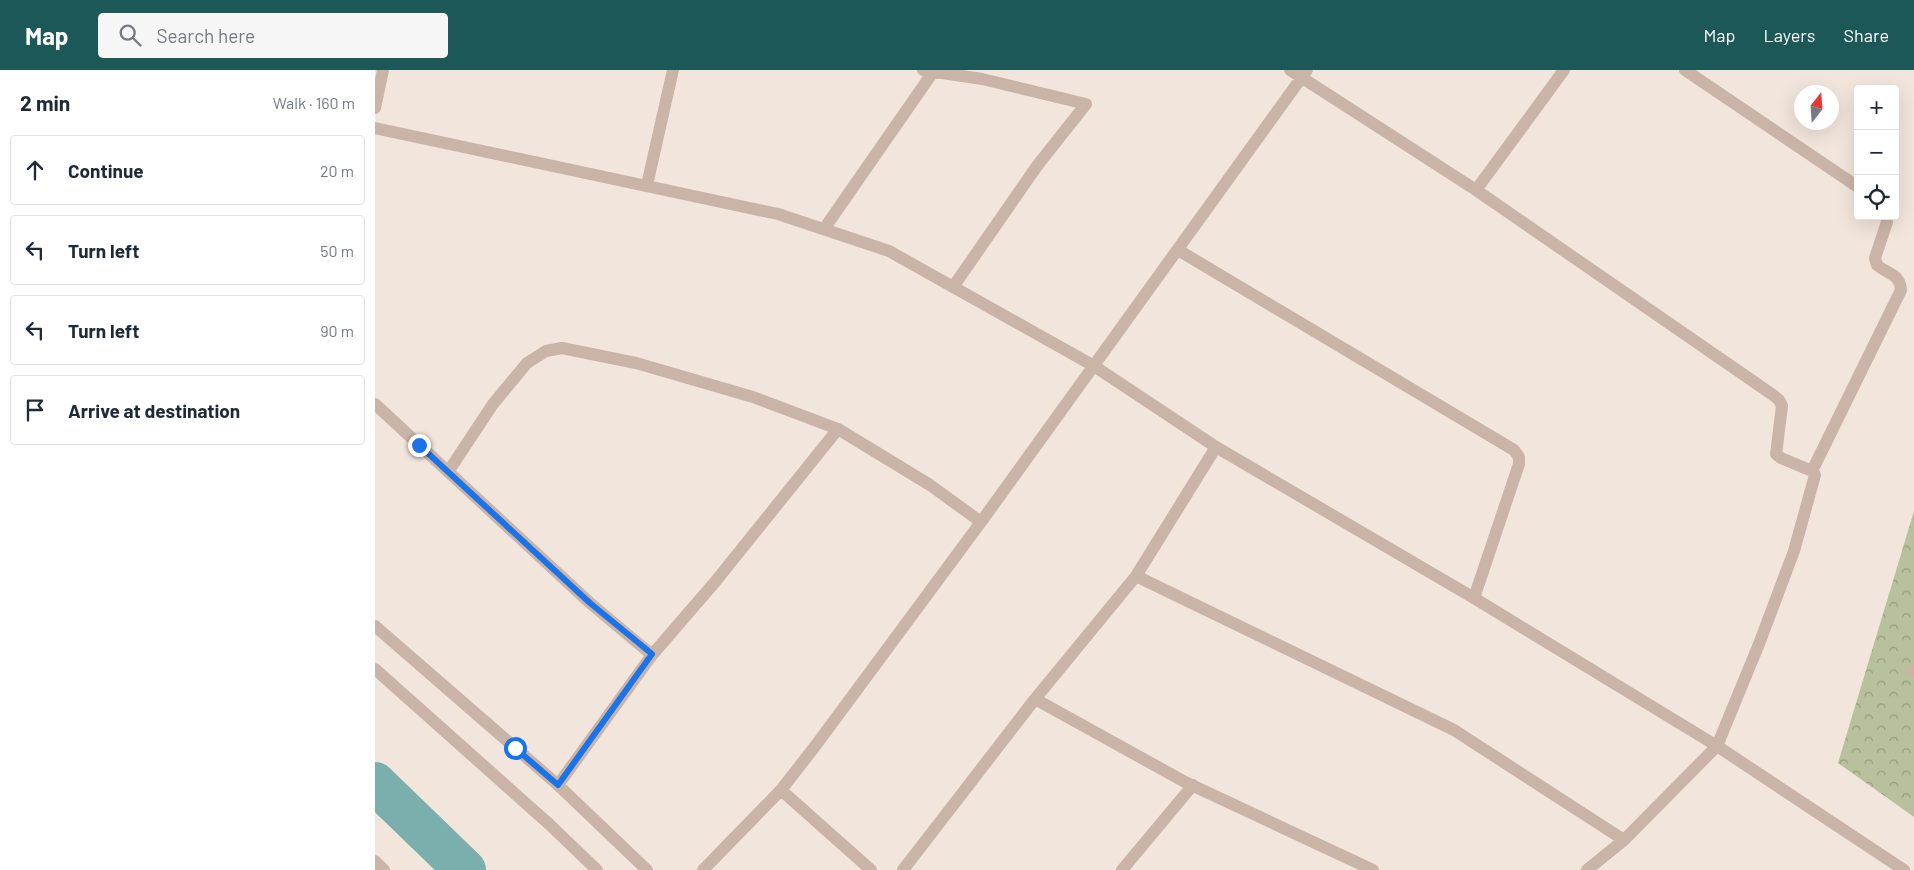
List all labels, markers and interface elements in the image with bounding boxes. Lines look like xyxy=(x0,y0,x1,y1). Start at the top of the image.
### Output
search box xyxy=(98,13,448,58)
text: Map xyxy=(25,21,68,50)
icon: search xyxy=(116,21,144,49)
text: Search here xyxy=(156,24,255,47)
text: Map xyxy=(1703,24,1735,46)
text: Layers xyxy=(1763,24,1816,46)
text: Share xyxy=(1844,24,1889,46)
north arrow xyxy=(1794,85,1839,130)
map controls xyxy=(1854,85,1899,220)
button: + xyxy=(1854,85,1899,130)
text: 2 min xyxy=(20,90,70,115)
text: Walk · 160 m xyxy=(273,93,355,112)
button: − xyxy=(1854,130,1899,175)
icon: ahead xyxy=(21,156,49,184)
text: Continue xyxy=(68,159,144,182)
text: 20 m xyxy=(320,161,354,180)
button: locate xyxy=(1854,175,1899,220)
icon: left xyxy=(21,236,49,264)
text: Turn left xyxy=(68,239,139,262)
text: 50 m xyxy=(320,241,354,260)
icon: left xyxy=(21,316,49,344)
text: Turn left xyxy=(68,319,139,342)
text: 90 m xyxy=(320,321,354,340)
icon: arrive xyxy=(21,396,49,424)
text: Arrive at destination xyxy=(68,399,240,422)
route end xyxy=(408,434,431,457)
route start xyxy=(504,737,527,760)

